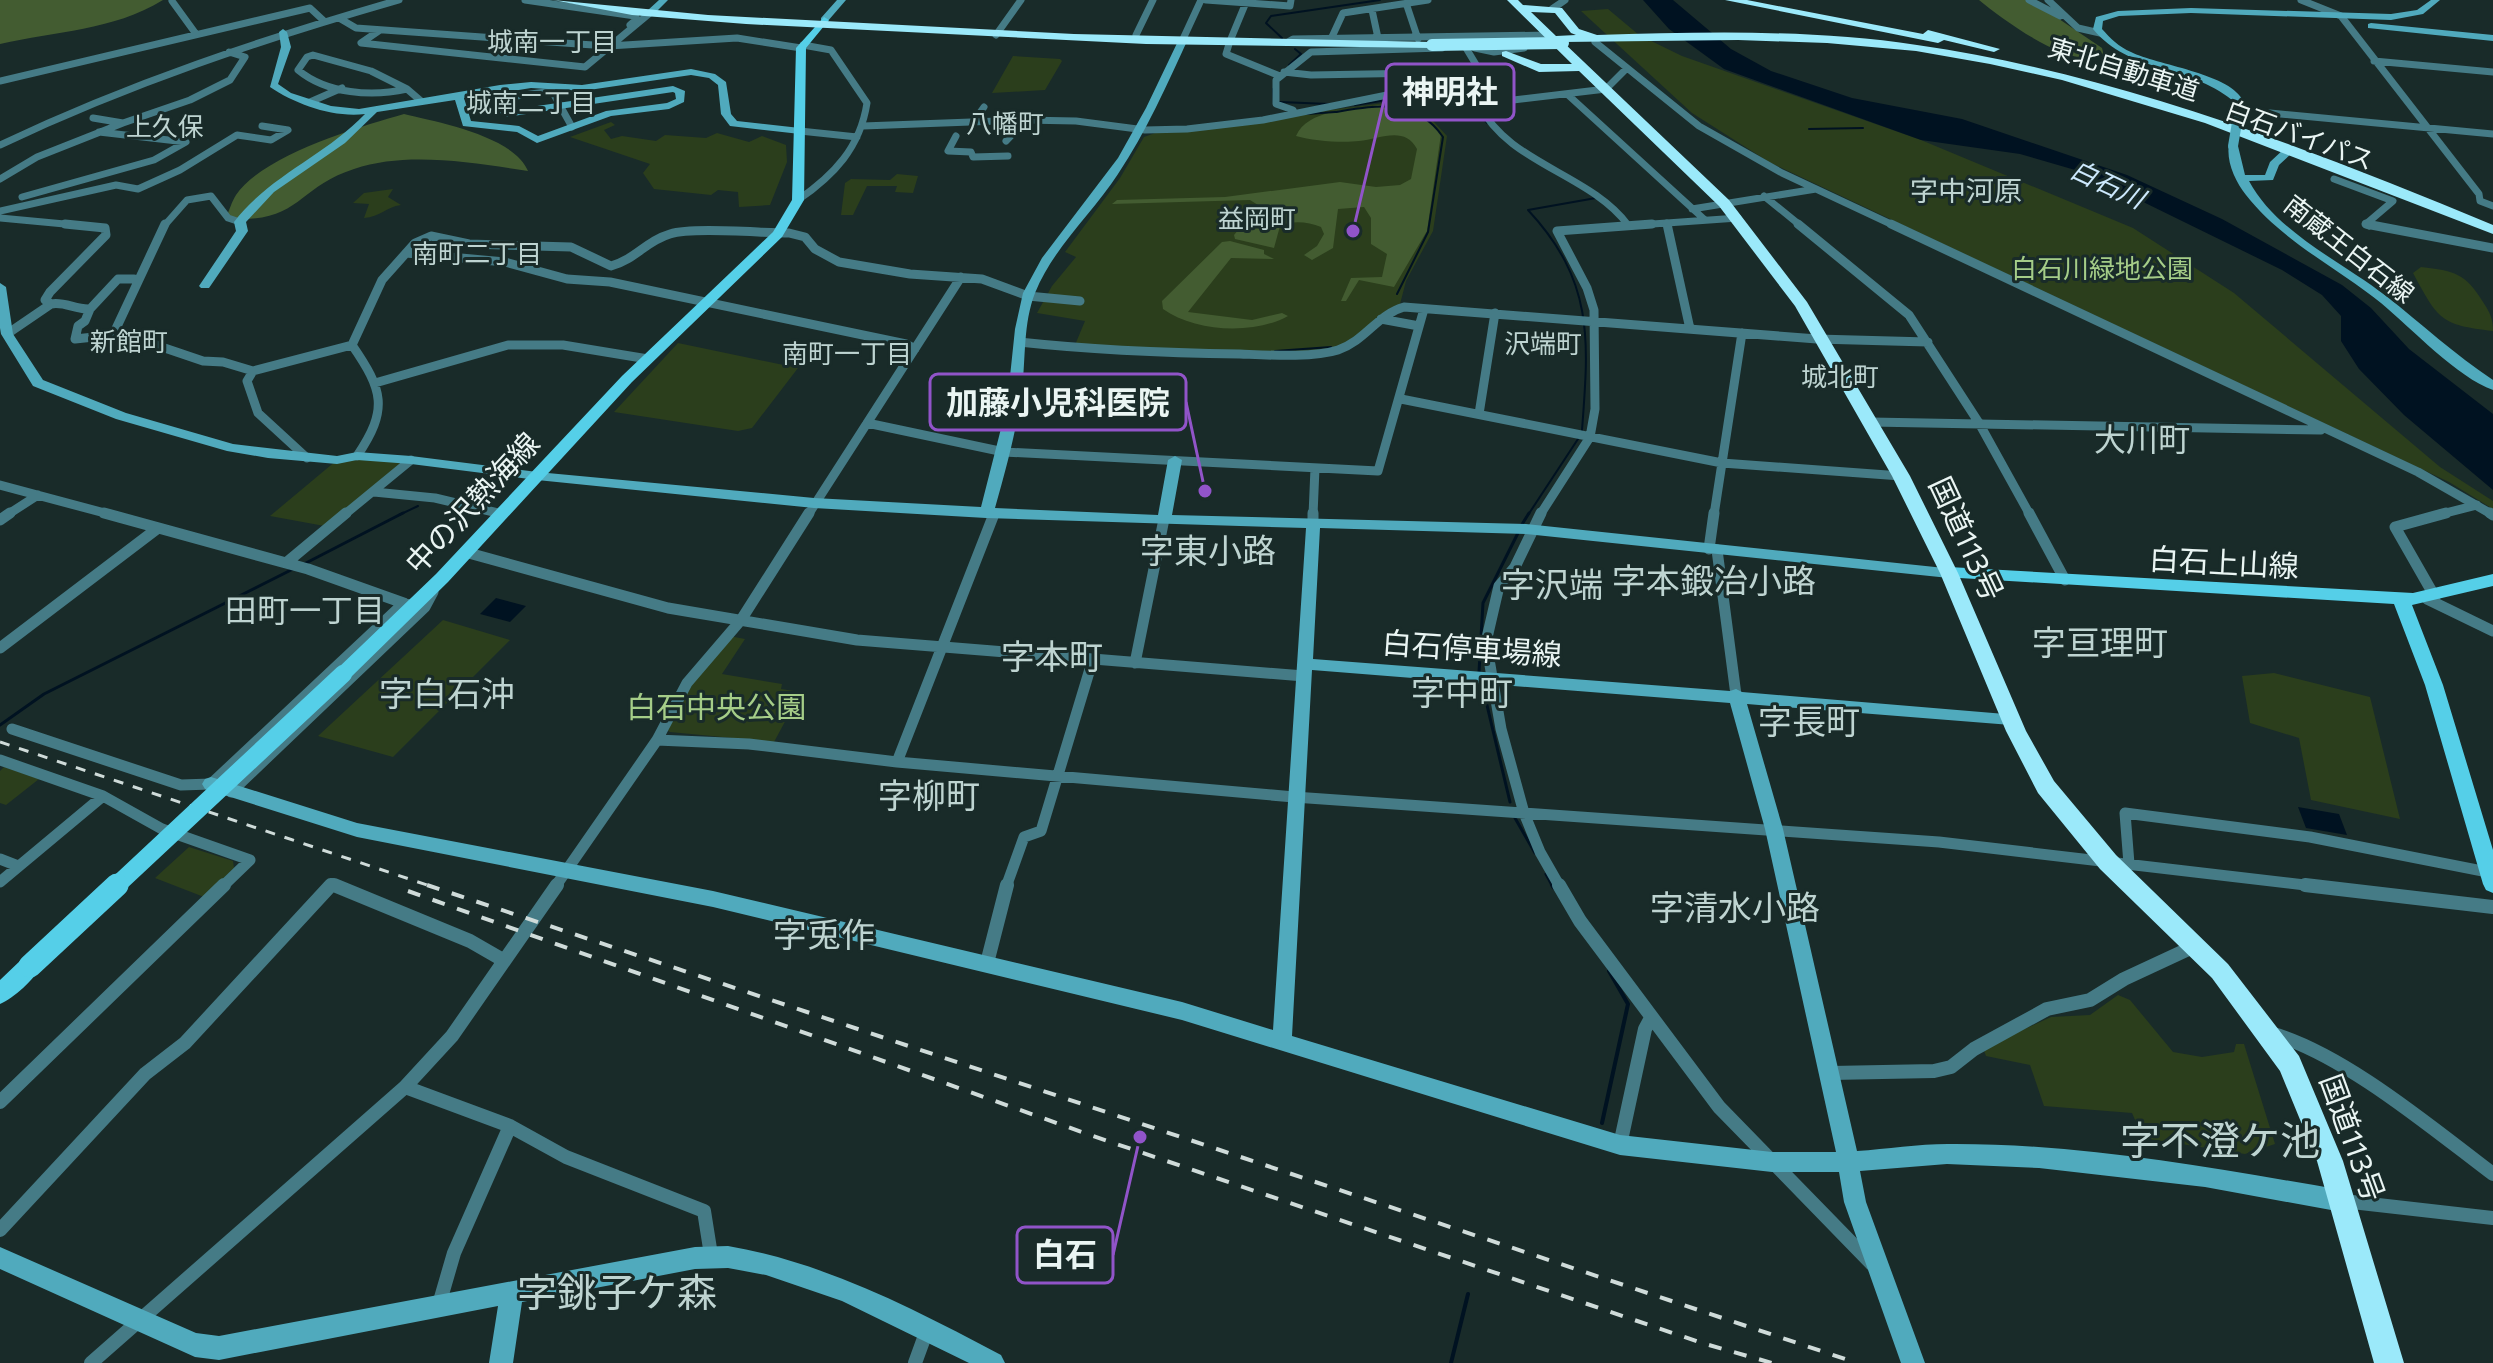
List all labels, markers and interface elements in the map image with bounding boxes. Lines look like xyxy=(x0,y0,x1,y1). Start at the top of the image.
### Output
district label: 城南一丁目 xyxy=(487,25,617,56)
street label: 東北自動車道 xyxy=(2045,30,2203,106)
callout: 神明社 xyxy=(1386,64,1514,120)
text: 神明社 xyxy=(1402,70,1498,110)
district label: 城南二丁目 xyxy=(466,86,596,117)
street label: 白石バイパス xyxy=(2222,93,2378,175)
district label: 八幡町 xyxy=(966,107,1044,138)
district label: 上久保 xyxy=(126,110,204,141)
water label: 白石川 xyxy=(2066,152,2153,215)
district label: 字中河原 xyxy=(1910,173,2022,207)
street label: 南蔵王白石線 xyxy=(2279,188,2421,308)
district label: 益岡町 xyxy=(1218,202,1296,233)
district label: 南町二丁目 xyxy=(412,237,542,268)
park label: 白石川緑地公園 xyxy=(2011,252,2193,283)
district label: 新館町 xyxy=(90,325,168,356)
district label: 沢端町 xyxy=(1504,327,1582,358)
district label: 南町一丁目 xyxy=(782,337,912,368)
district label: 城北町 xyxy=(1801,360,1879,391)
callout: 加藤小児科医院 xyxy=(930,374,1186,430)
text: 加藤小児科医院 xyxy=(946,381,1170,421)
district label: 大川町 xyxy=(2094,418,2190,458)
street label: 中の沢熱海線 xyxy=(396,424,546,580)
street label: 国道113号 xyxy=(1923,470,2013,606)
district label: 字東小路 xyxy=(1140,528,1276,570)
street label: 白石上山線 xyxy=(2148,539,2300,583)
district label: 字本鍛冶小路 xyxy=(1612,558,1816,600)
district label: 字沢端 xyxy=(1501,562,1603,604)
district label: 田町一丁目 xyxy=(225,589,385,629)
district label: 字亘理町 xyxy=(2032,620,2168,662)
street label: 白石停車場線 xyxy=(1381,622,1563,672)
district label: 字本町 xyxy=(1001,634,1103,676)
district label: 字中町 xyxy=(1411,670,1513,712)
district label: 字白石沖 xyxy=(379,671,515,713)
park label: 白石中央公園 xyxy=(626,687,806,724)
district label: 字長町 xyxy=(1758,699,1860,741)
district label: 字柳町 xyxy=(878,773,980,815)
district label: 字清水小路 xyxy=(1650,885,1820,927)
district label: 字兎作 xyxy=(773,912,875,954)
street label: 国道113号 xyxy=(2314,1068,2394,1206)
district label: 字不澄ケ池 xyxy=(2120,1114,2320,1163)
callout: 白石 xyxy=(1017,1227,1113,1283)
text: 白石 xyxy=(1033,1233,1097,1273)
district label: 字銚子ケ森 xyxy=(517,1266,717,1315)

